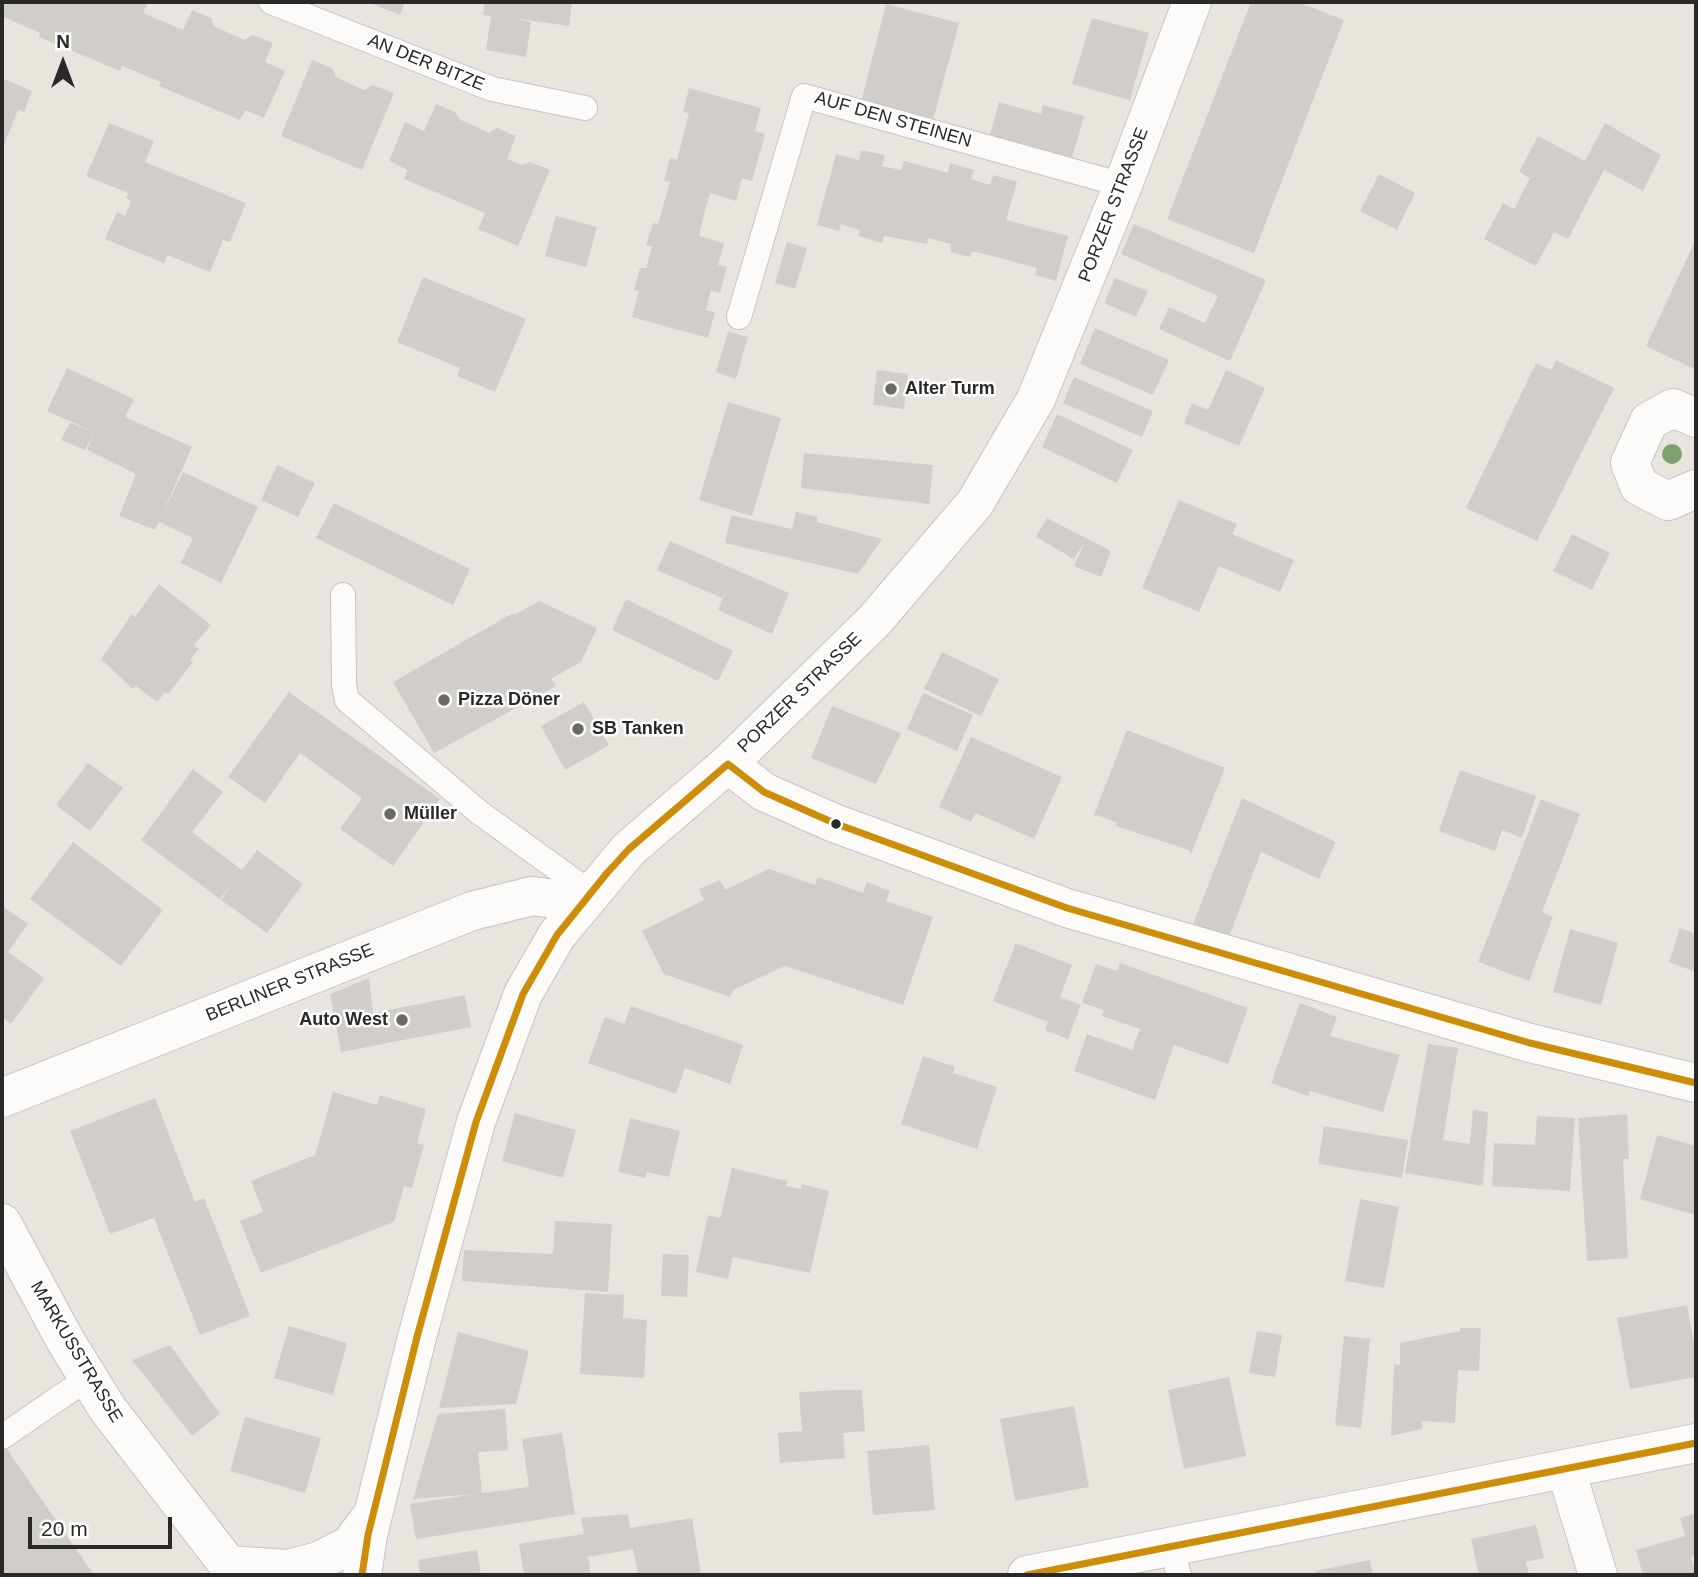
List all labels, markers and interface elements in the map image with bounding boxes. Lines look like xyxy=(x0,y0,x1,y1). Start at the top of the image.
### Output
north arrow xyxy=(28,28,98,98)
street label: AN DER BITZE xyxy=(364,30,488,96)
text: N xyxy=(56,31,70,52)
street label: AUF DEN STEINEN xyxy=(812,87,974,153)
street label: PORZER STRASSE xyxy=(1075,125,1153,285)
place label: Alter Turm xyxy=(905,378,995,400)
marker: Alter Turm xyxy=(883,381,899,397)
street label: PORZER STRASSE xyxy=(734,628,866,758)
place label: Pizza Döner xyxy=(458,689,560,711)
marker: Pizza Döner xyxy=(436,692,452,708)
place label: SB Tanken xyxy=(592,718,684,740)
marker: SB Tanken xyxy=(570,721,586,737)
place label: Müller xyxy=(404,803,457,825)
marker: Müller xyxy=(382,806,398,822)
unlabelled marker xyxy=(829,817,843,831)
street label: BERLINER STRASSE xyxy=(203,939,377,1027)
place label: Auto West xyxy=(299,1009,388,1031)
marker: Auto West xyxy=(394,1012,410,1028)
street label: MARKUSSTRASSE xyxy=(25,1277,127,1427)
scale bar xyxy=(32,1504,175,1548)
text: 20 m xyxy=(41,1517,88,1540)

